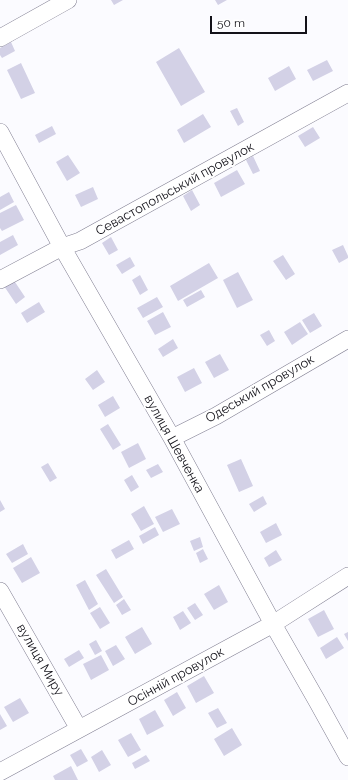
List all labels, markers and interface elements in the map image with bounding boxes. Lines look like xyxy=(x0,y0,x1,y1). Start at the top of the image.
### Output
scale bar xyxy=(212,8,309,34)
text: 50 m xyxy=(217,16,245,30)
street label: Севастопольський провулок xyxy=(93,139,257,239)
street label: Одеський провулок xyxy=(203,352,317,426)
street label: вулиця Шевченка xyxy=(141,392,207,496)
street label: вулиця Миру xyxy=(13,621,67,699)
street label: Осінній провулок xyxy=(125,644,227,710)

